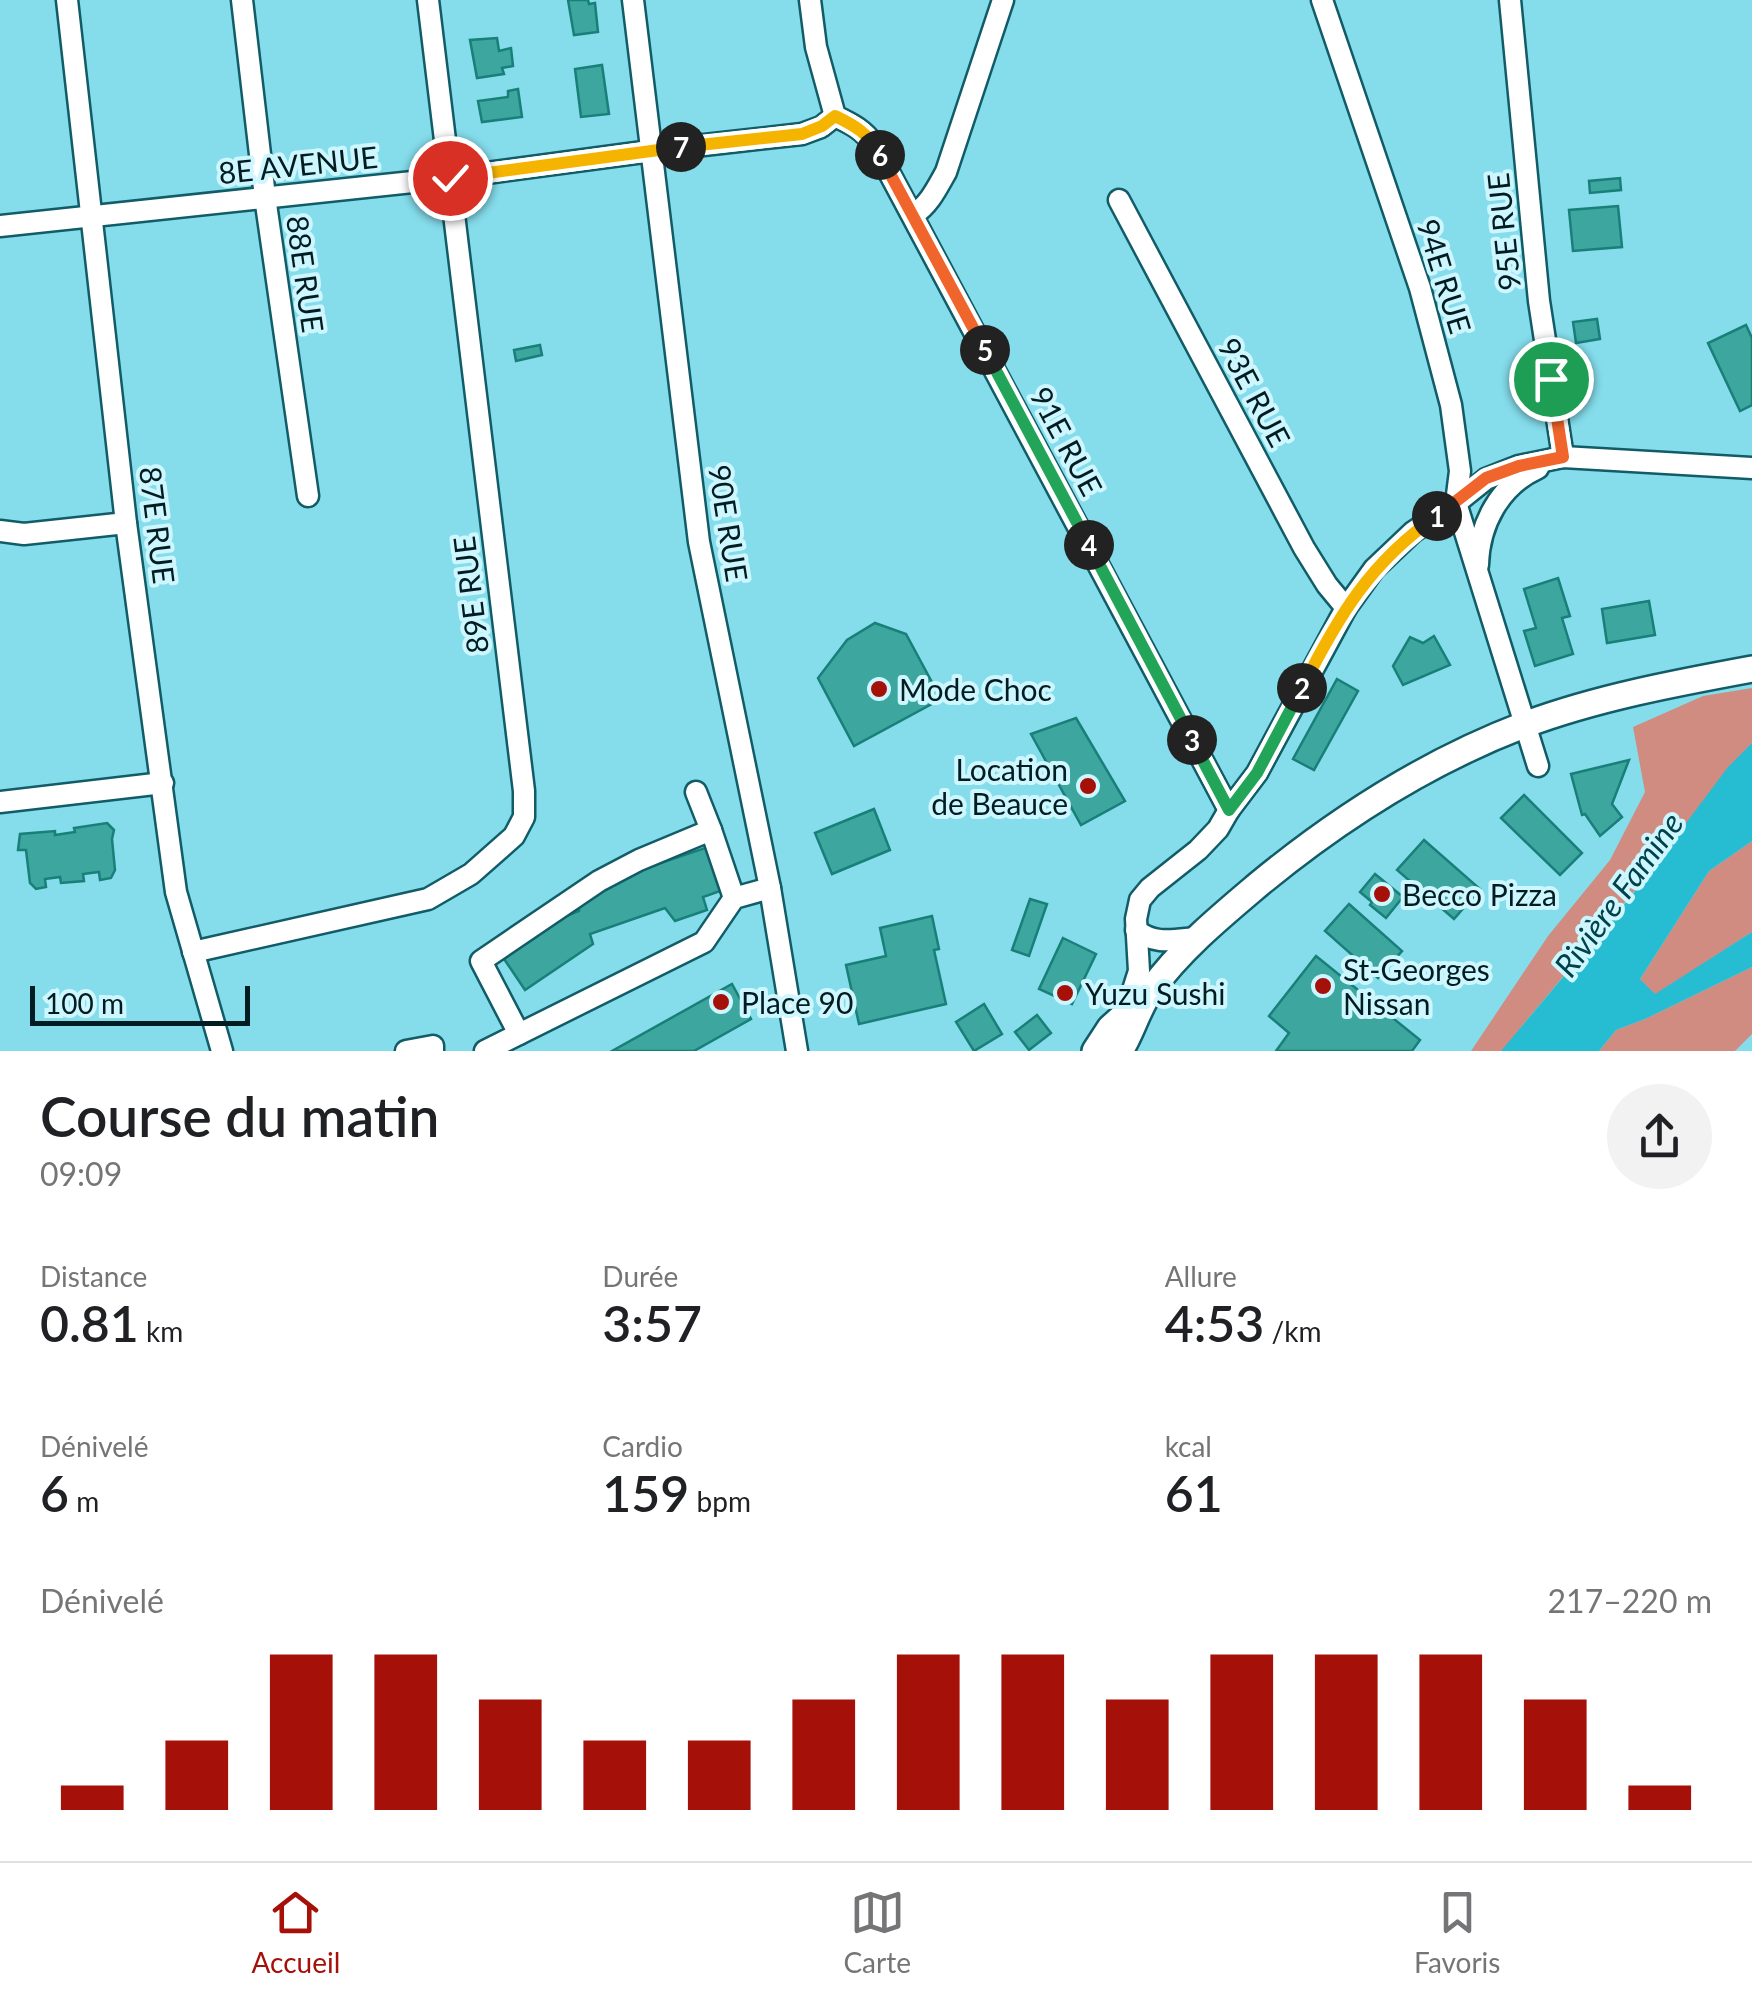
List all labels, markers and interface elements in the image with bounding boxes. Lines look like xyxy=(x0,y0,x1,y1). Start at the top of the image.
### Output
pin: 7 xyxy=(656,122,706,172)
text: 7 xyxy=(673,130,689,164)
pin: 6 xyxy=(855,130,905,180)
pin xyxy=(408,136,493,221)
street label: 8E AVENUE xyxy=(217,138,379,190)
text: 6 xyxy=(872,138,888,172)
icon: check xyxy=(423,151,478,206)
street label: 95E RUE xyxy=(1479,172,1527,292)
street label: 88E RUE xyxy=(280,213,332,335)
street label: 94E RUE xyxy=(1411,214,1479,338)
pin: 5 xyxy=(960,325,1010,375)
street label: 93E RUE xyxy=(1211,332,1299,452)
text: 5 xyxy=(977,333,993,367)
pin xyxy=(1509,337,1594,422)
icon: arrive xyxy=(1524,352,1579,407)
street label: 91E RUE xyxy=(1023,381,1111,501)
street label: 90E RUE xyxy=(702,462,756,584)
street label: 87E RUE xyxy=(133,464,183,586)
pin: 1 xyxy=(1412,491,1462,541)
text: 1 xyxy=(1429,499,1445,533)
pin: 4 xyxy=(1064,520,1114,570)
text: 4 xyxy=(1081,528,1097,562)
street label: 89E RUE xyxy=(445,534,495,656)
pin: 2 xyxy=(1277,663,1327,713)
place label: Mode Choc xyxy=(899,671,1052,707)
text: 2 xyxy=(1294,671,1310,705)
marker: Mode Choc xyxy=(868,678,890,700)
pin: 3 xyxy=(1167,715,1217,765)
text: 3 xyxy=(1184,723,1200,757)
place label: Location de Beauce xyxy=(931,751,1068,821)
marker: Location de Beauce xyxy=(1077,775,1099,797)
water label: Rivière Famine xyxy=(1545,804,1691,984)
place label: Becco Pizza xyxy=(1402,876,1557,912)
marker: Becco Pizza xyxy=(1371,883,1393,905)
place label: St-Georges Nissan xyxy=(1343,951,1490,1021)
place label: Yuzu Sushi xyxy=(1085,975,1226,1011)
marker: St-Georges Nissan xyxy=(1312,975,1334,997)
scale bar xyxy=(30,981,250,1026)
marker: Yuzu Sushi xyxy=(1054,982,1076,1004)
place label: Place 90 xyxy=(741,984,853,1020)
text: 100 m xyxy=(45,986,124,1020)
marker: Place 90 xyxy=(710,991,732,1013)
text: Course du matin xyxy=(40,1083,439,1149)
button: share xyxy=(1607,1084,1712,1189)
text: 09:09 xyxy=(40,1154,122,1193)
text: Distance xyxy=(40,1259,147,1293)
text: Durée xyxy=(602,1259,678,1293)
text: Allure xyxy=(1165,1259,1237,1293)
text: 0.81 xyxy=(40,1293,139,1353)
text: 3:57 xyxy=(602,1293,702,1353)
text: 4:53 xyxy=(1165,1293,1264,1353)
text: km xyxy=(139,1314,183,1348)
text: /km xyxy=(1264,1314,1321,1348)
text: Dénivelé xyxy=(40,1429,148,1463)
text: Cardio xyxy=(602,1429,683,1463)
text: kcal xyxy=(1165,1429,1212,1463)
text: 6 xyxy=(40,1463,69,1523)
text: 159 xyxy=(602,1463,689,1523)
text: 61 xyxy=(1165,1463,1223,1523)
text: m xyxy=(69,1484,99,1518)
text: bpm xyxy=(689,1484,751,1518)
text: Dénivelé xyxy=(40,1581,164,1620)
text: 217–220 m xyxy=(1548,1581,1712,1620)
tab: Accueil xyxy=(252,1885,340,1979)
tab: Carte xyxy=(843,1885,911,1979)
tab: Favoris xyxy=(1414,1885,1500,1979)

